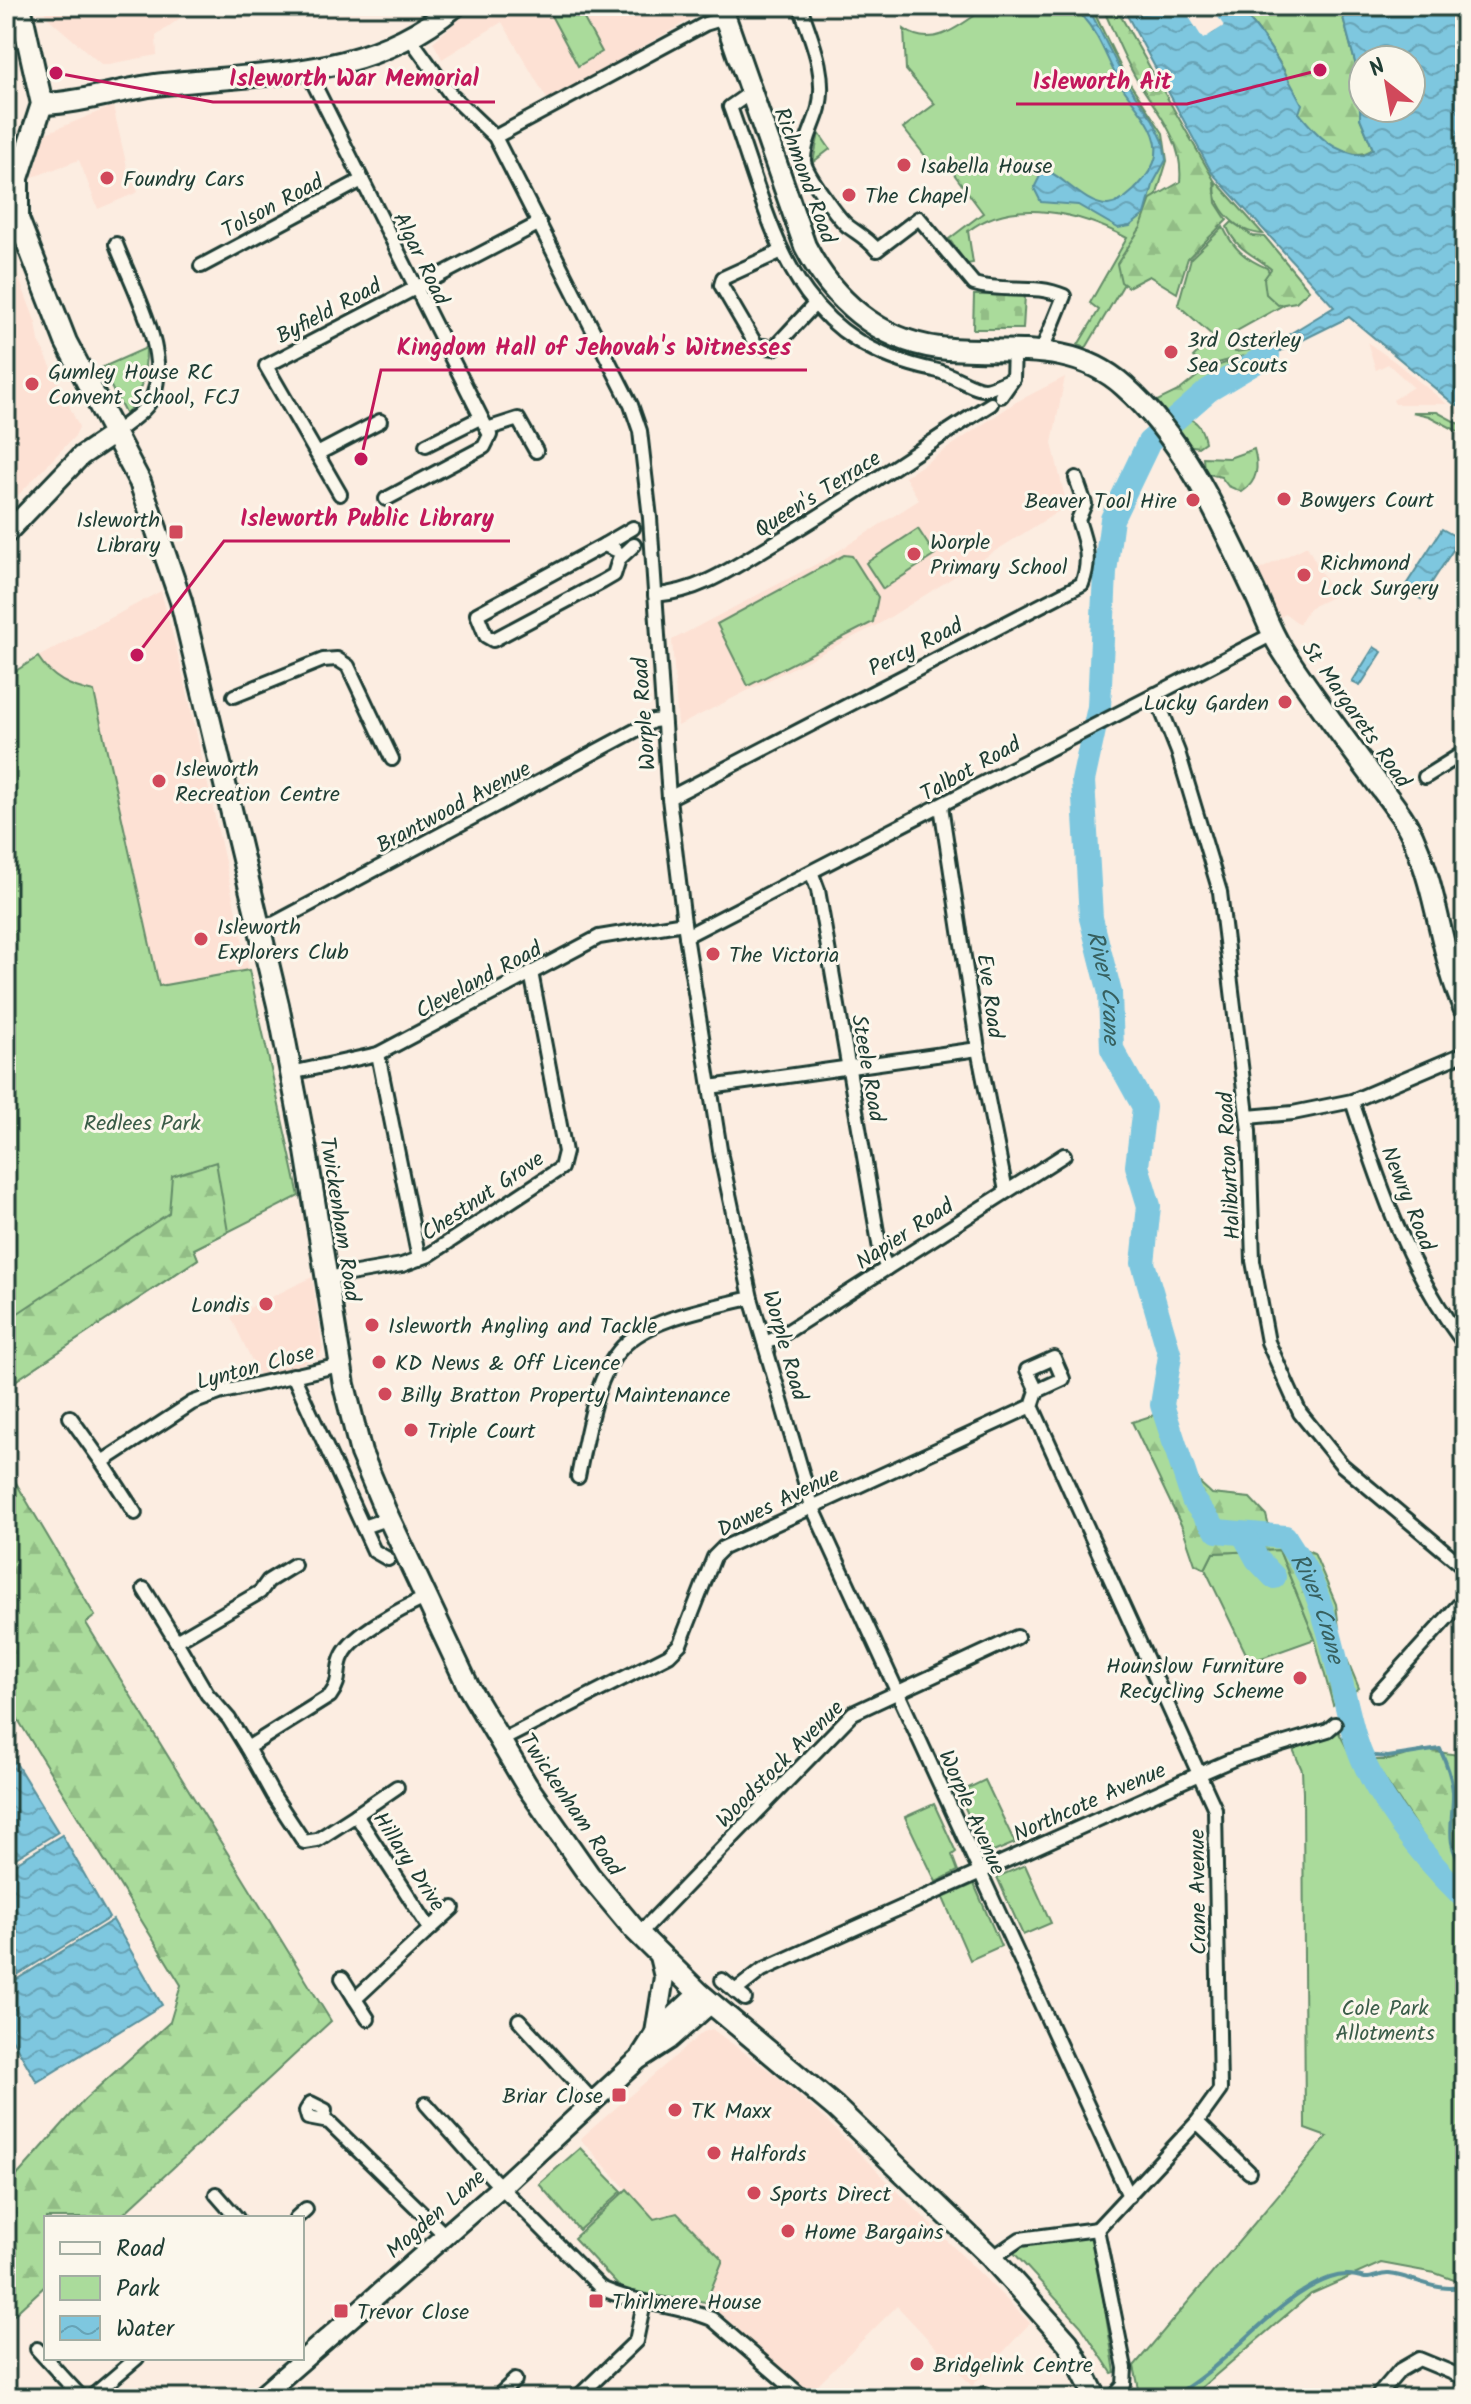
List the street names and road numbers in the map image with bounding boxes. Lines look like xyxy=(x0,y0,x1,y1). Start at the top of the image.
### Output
street label: Richmond Road xyxy=(763,103,845,250)
street label: Tolson Road xyxy=(216,165,331,249)
street label: Algar Road xyxy=(382,207,458,313)
street label: Byfield Road xyxy=(270,269,389,355)
street label: Queen's Terrace xyxy=(748,442,889,548)
street label: Percy Road xyxy=(863,609,971,687)
street label: St Margarets Road xyxy=(1291,635,1419,797)
street label: Worple Road xyxy=(624,655,667,772)
street label: Talbot Road xyxy=(914,728,1029,812)
street label: Brantwood Avenue xyxy=(370,753,538,864)
street label: Cleveland Road xyxy=(410,933,550,1029)
street label: Eve Road xyxy=(965,952,1012,1042)
street label: Steele Road xyxy=(840,1012,893,1126)
street label: Haliburton Road xyxy=(1209,1090,1252,1241)
street label: Twickenham Road xyxy=(308,1135,369,1305)
street label: Newry Road xyxy=(1370,1141,1444,1257)
street label: Chestnut Grove xyxy=(415,1143,552,1251)
street label: Napier Road xyxy=(849,1190,962,1280)
street label: Worple Road xyxy=(751,1286,816,1406)
street label: Lynton Close xyxy=(193,1336,319,1401)
street label: Dawes Avenue xyxy=(712,1459,846,1548)
street label: Woodstock Avenue xyxy=(708,1692,853,1837)
street label: Twickenham Road xyxy=(509,1727,631,1885)
street label: Worple Avenue xyxy=(928,1745,1014,1881)
street label: Northcote Avenue xyxy=(1008,1754,1172,1853)
street label: Hillary Drive xyxy=(362,1805,454,1920)
street label: Crane Avenue xyxy=(1181,1829,1218,1955)
street label: Mogden Lane xyxy=(379,2161,495,2268)

